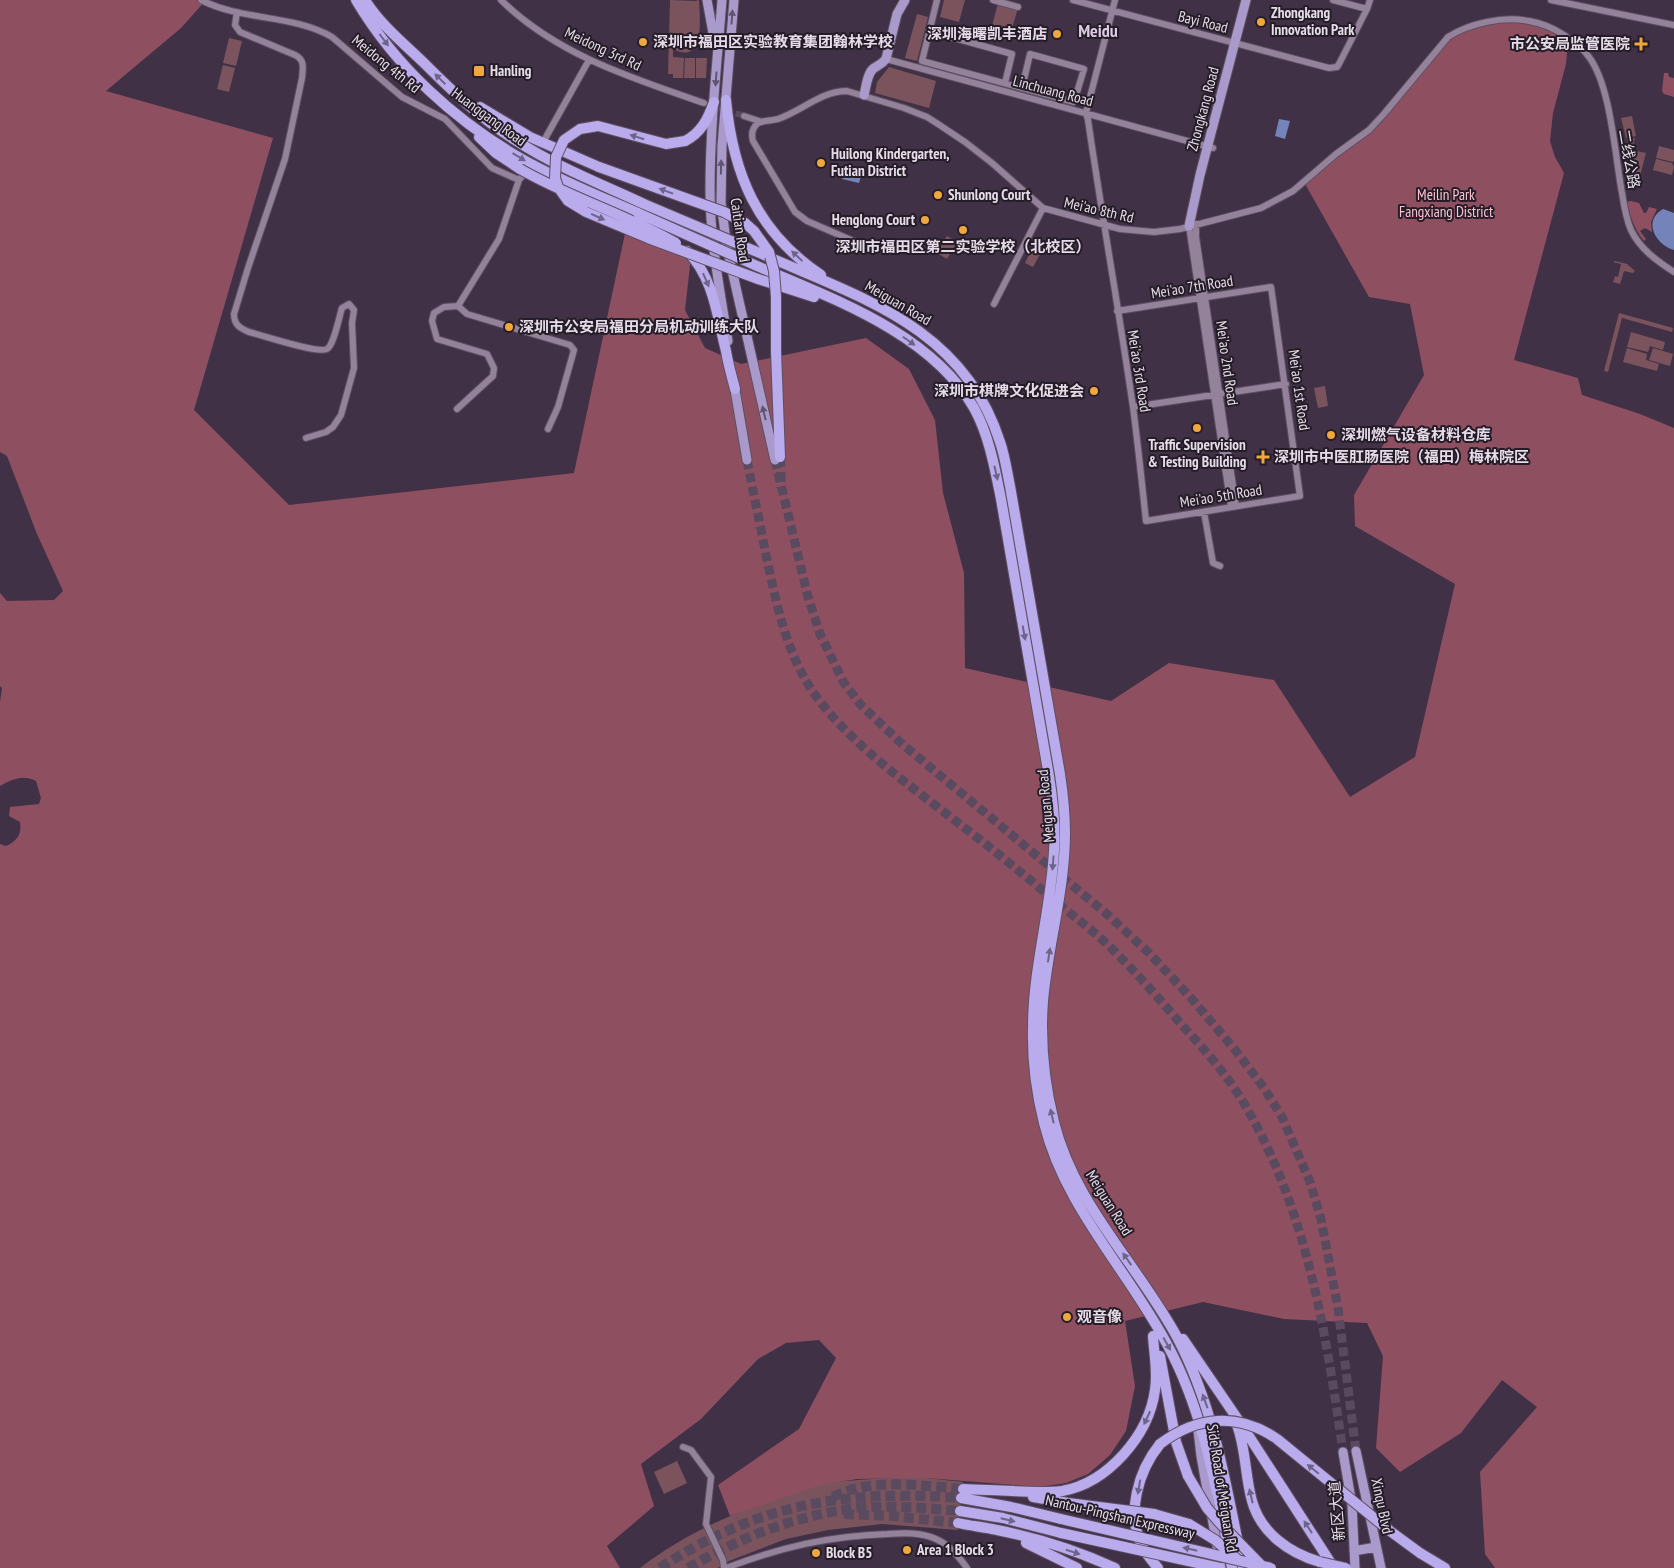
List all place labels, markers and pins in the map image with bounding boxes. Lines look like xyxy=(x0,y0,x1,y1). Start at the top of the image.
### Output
place label: Zhongkang Innovation Park xyxy=(1271,3,1355,39)
marker: Zhongkang Innovation Park xyxy=(1255,16,1267,28)
place label: 深圳海曙凯丰酒店 xyxy=(927,24,1047,43)
marker: 深圳海曙凯丰酒店 xyxy=(1051,28,1063,40)
place label: 深圳市福田区实验教育集团翰林学校 xyxy=(653,32,893,51)
place label: 市公安局监管医院 xyxy=(1510,34,1630,53)
marker: 深圳市福田区实验教育集团翰林学校 xyxy=(637,36,649,48)
marker: 市公安局监管医院 xyxy=(1634,37,1648,51)
place label: Hanling xyxy=(490,61,532,80)
marker: Hanling xyxy=(472,64,486,78)
place label: Huilong Kindergarten, Futian District xyxy=(831,144,950,180)
marker: Huilong Kindergarten, Futian District xyxy=(815,157,827,169)
place label: Shunlong Court xyxy=(948,185,1031,204)
marker: Shunlong Court xyxy=(932,189,944,201)
place label: Henglong Court xyxy=(832,210,916,229)
marker: Henglong Court xyxy=(919,214,931,226)
marker: 深圳市福田区第二实验学校（北校区） xyxy=(957,224,969,236)
place label: 深圳市福田区第二实验学校（北校区） xyxy=(835,237,1091,256)
place label: 深圳市公安局福田分局机动训练大队 xyxy=(519,317,759,336)
marker: 深圳市公安局福田分局机动训练大队 xyxy=(503,321,515,333)
place label: 深圳市棋牌文化促进会 xyxy=(934,381,1084,400)
marker: 深圳市棋牌文化促进会 xyxy=(1088,385,1100,397)
marker: Traffic Supervision & Testing Building xyxy=(1191,422,1203,434)
place label: 深圳燃气设备材料仓库 xyxy=(1341,425,1491,444)
marker: 深圳燃气设备材料仓库 xyxy=(1325,429,1337,441)
place label: Traffic Supervision & Testing Building xyxy=(1148,435,1247,471)
place label: 深圳市中医肛肠医院（福田）梅林院区 xyxy=(1274,447,1529,466)
marker: 深圳市中医肛肠医院（福田）梅林院区 xyxy=(1256,450,1270,464)
place label: 观音像 xyxy=(1077,1307,1122,1326)
marker: 观音像 xyxy=(1061,1311,1073,1323)
place label: Area 1 Block 3 xyxy=(916,1540,994,1559)
place label: Block B5 xyxy=(826,1543,872,1562)
marker: Area 1 Block 3 xyxy=(901,1544,913,1556)
marker: Block B5 xyxy=(810,1547,822,1559)

